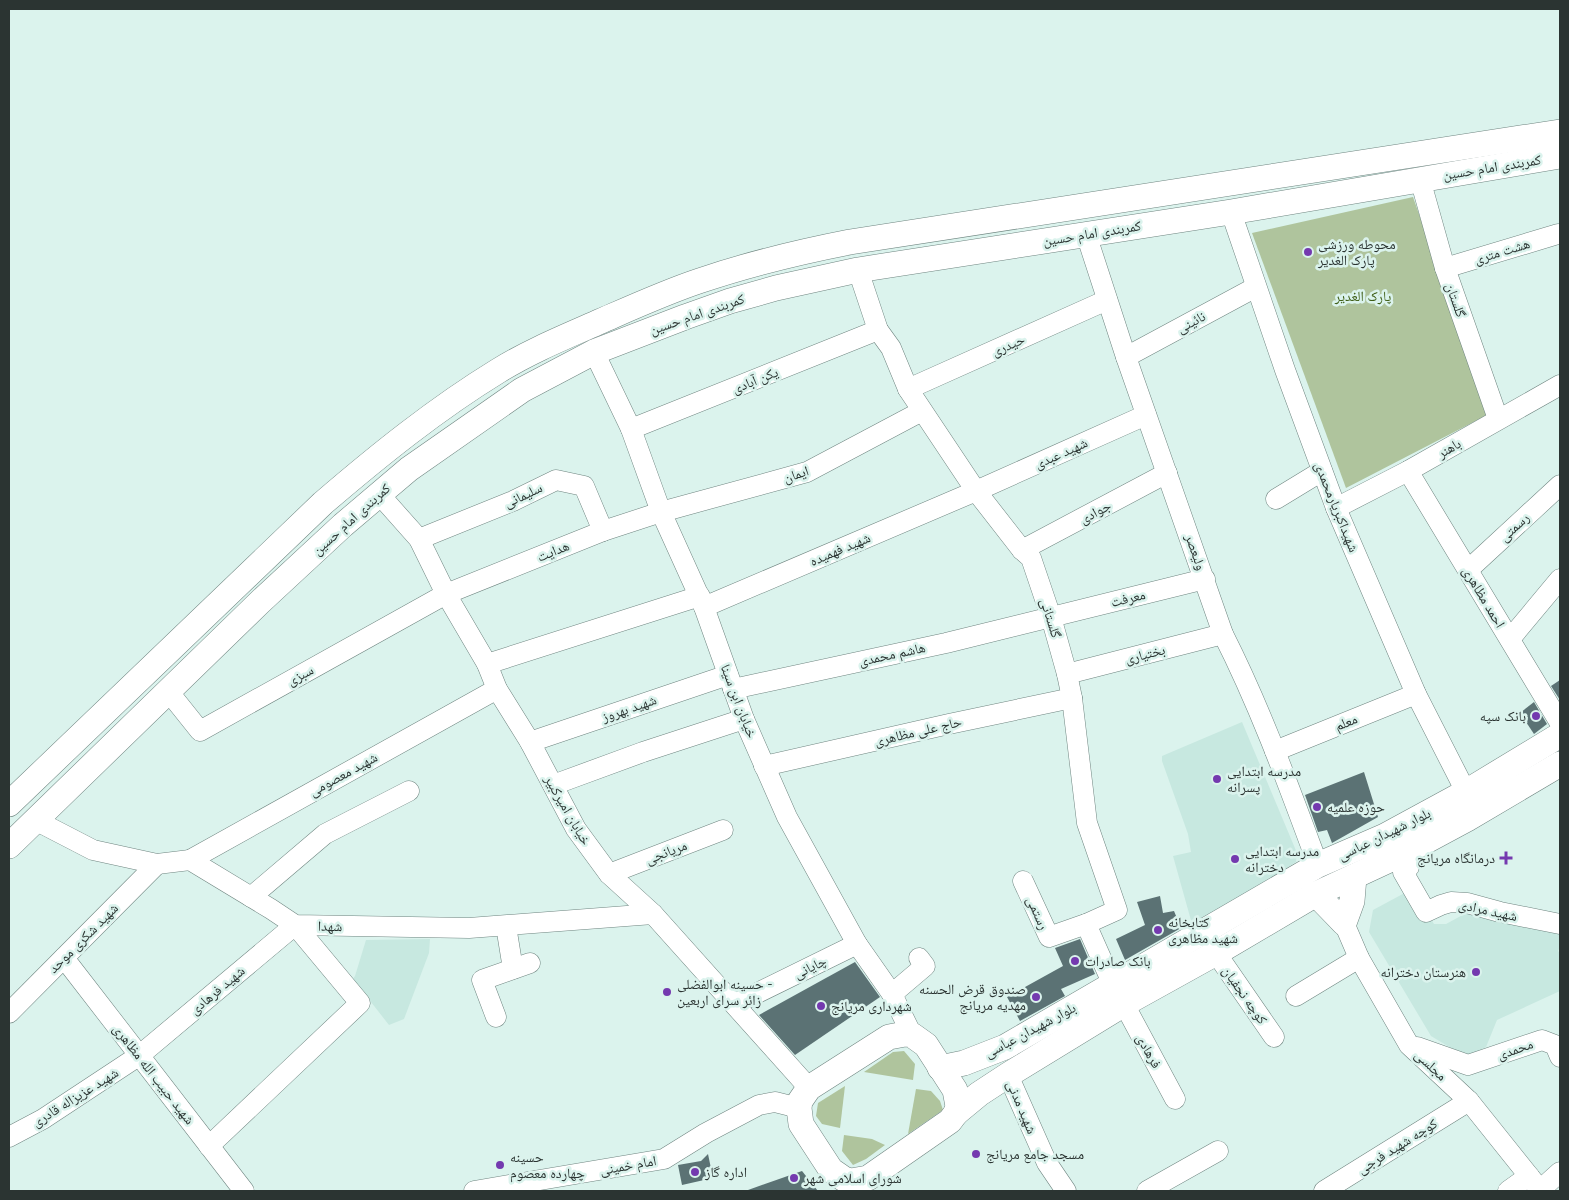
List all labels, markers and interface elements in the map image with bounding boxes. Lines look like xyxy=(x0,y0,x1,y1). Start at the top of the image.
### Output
street label: کمربندی امام حسین xyxy=(1442,150,1543,185)
street label: کمربندی امام حسین xyxy=(1042,216,1143,251)
street label: هشت متری xyxy=(1472,234,1532,268)
place label: محوطه ورزشی پارک الغدیر xyxy=(1317,235,1396,269)
marker: محوطه ورزشی پارک الغدیر xyxy=(1302,246,1314,258)
street label: گلستان xyxy=(1442,280,1470,320)
park label: پارک الغدیر xyxy=(1334,287,1392,305)
street label: کمربندی امام حسین xyxy=(647,289,747,340)
street label: نائینی xyxy=(1174,307,1209,337)
street label: حیدری xyxy=(989,330,1028,360)
street label: یکن آبادی xyxy=(729,363,781,397)
street label: شهید عبدی xyxy=(1032,433,1090,473)
street label: باهنر xyxy=(1433,434,1464,462)
street label: شهیداکبریارمحمدی xyxy=(1311,459,1363,555)
street label: ایمان xyxy=(781,461,811,487)
street label: سلیمانی xyxy=(501,478,545,512)
street label: کمربندی امام حسین xyxy=(308,479,395,560)
street label: جوادی xyxy=(1076,496,1114,528)
street label: رسمتی xyxy=(1495,508,1533,546)
street label: شهید فهمیده xyxy=(807,528,873,570)
street label: ولیعصر xyxy=(1181,531,1211,572)
street label: هدایت xyxy=(534,536,572,566)
street label: احمد مظاهری xyxy=(1459,563,1509,631)
street label: معرفت xyxy=(1109,585,1147,611)
street label: گلستانی xyxy=(1036,596,1066,640)
street label: هاشم محمدی xyxy=(857,638,927,671)
street label: بختیاری xyxy=(1123,640,1167,668)
street label: سبزی xyxy=(284,660,316,690)
street label: خیابان ابن سینا xyxy=(717,662,761,741)
street label: شهید بهروز xyxy=(598,690,659,726)
place label: بانک سپه xyxy=(1480,707,1526,725)
street label: معلم xyxy=(1332,709,1360,736)
marker: بانک سپه xyxy=(1530,710,1542,722)
street label: حاج علی مظاهری xyxy=(873,712,964,751)
street label: شهید معصومی xyxy=(306,748,380,800)
place label: مدرسه ابتدایی پسرانه xyxy=(1227,762,1301,796)
street label: خیابان امیرکبیر xyxy=(540,771,595,848)
marker: مدرسه ابتدایی پسرانه xyxy=(1211,773,1223,785)
place label: حوزه علمیه xyxy=(1327,798,1385,816)
marker: حوزه علمیه xyxy=(1311,801,1323,813)
street label: بلوار شهیدان عباسی xyxy=(1335,804,1434,864)
street label: مریانجی xyxy=(643,836,689,868)
place label: مدرسه ابتدایی دخترانه xyxy=(1245,842,1319,876)
place label: درمانگاه مریانج xyxy=(1417,849,1495,868)
marker: درمانگاه مریانج xyxy=(1499,851,1513,865)
marker: مدرسه ابتدایی دخترانه xyxy=(1229,853,1241,865)
street label: رستمی xyxy=(1023,893,1053,933)
street label: شهید مرادی xyxy=(1457,895,1519,925)
street label: شهید شکری موحد xyxy=(44,899,122,977)
place label: کتابخانه شهید مظاهری xyxy=(1168,913,1238,947)
street label: شهدا xyxy=(318,917,342,935)
marker: کتابخانه شهید مظاهری xyxy=(1152,924,1164,936)
street label: چایانی xyxy=(791,951,829,983)
place label: بانک صادرات xyxy=(1085,952,1151,970)
marker: بانک صادرات xyxy=(1069,955,1081,967)
street label: شهید فرهادی xyxy=(186,962,248,1018)
street label: کوچه نجفیان xyxy=(1219,963,1272,1028)
place label: هنرستان دخترانه xyxy=(1381,963,1466,981)
marker: هنرستان دخترانه xyxy=(1470,966,1482,978)
place label: حسینه ابوالفضلی - زائر سرای اربعین xyxy=(677,975,773,1009)
place label: صندوق قرض الحسنه مهدیه مریانج xyxy=(919,980,1026,1015)
marker: حسینه ابوالفضلی - زائر سرای اربعین xyxy=(661,986,673,998)
marker: صندوق قرض الحسنه مهدیه مریانج xyxy=(1030,991,1042,1003)
place label: شهرداری مریانج xyxy=(831,997,912,1016)
street label: بلوار شهیدان عباسی xyxy=(981,998,1079,1062)
marker: شهرداری مریانج xyxy=(815,1000,827,1012)
street label: شهید حبیب الله مظاهری xyxy=(109,1020,199,1128)
street label: فرهادی xyxy=(1132,1031,1166,1071)
street label: محمدی xyxy=(1495,1035,1535,1063)
street label: مجلسی xyxy=(1411,1045,1451,1085)
street label: شهید عزیزاله قادری xyxy=(28,1063,122,1131)
street label: شهید مدنی xyxy=(1003,1078,1041,1136)
street label: کوچه شهید فرجی xyxy=(1354,1114,1441,1178)
place label: مسجد جامع مریانج xyxy=(986,1145,1084,1164)
place label: حسینه چهارده معصوم xyxy=(510,1148,585,1183)
marker: مسجد جامع مریانج xyxy=(970,1148,982,1160)
street label: امام خمینی xyxy=(598,1151,658,1180)
marker: حسینه چهارده معصوم xyxy=(494,1159,506,1171)
place label: اداره گاز xyxy=(704,1163,747,1181)
marker: اداره گاز xyxy=(689,1166,701,1178)
place label: شورای اسلامی شهر xyxy=(803,1169,902,1187)
marker: شورای اسلامی شهر xyxy=(788,1172,800,1184)

